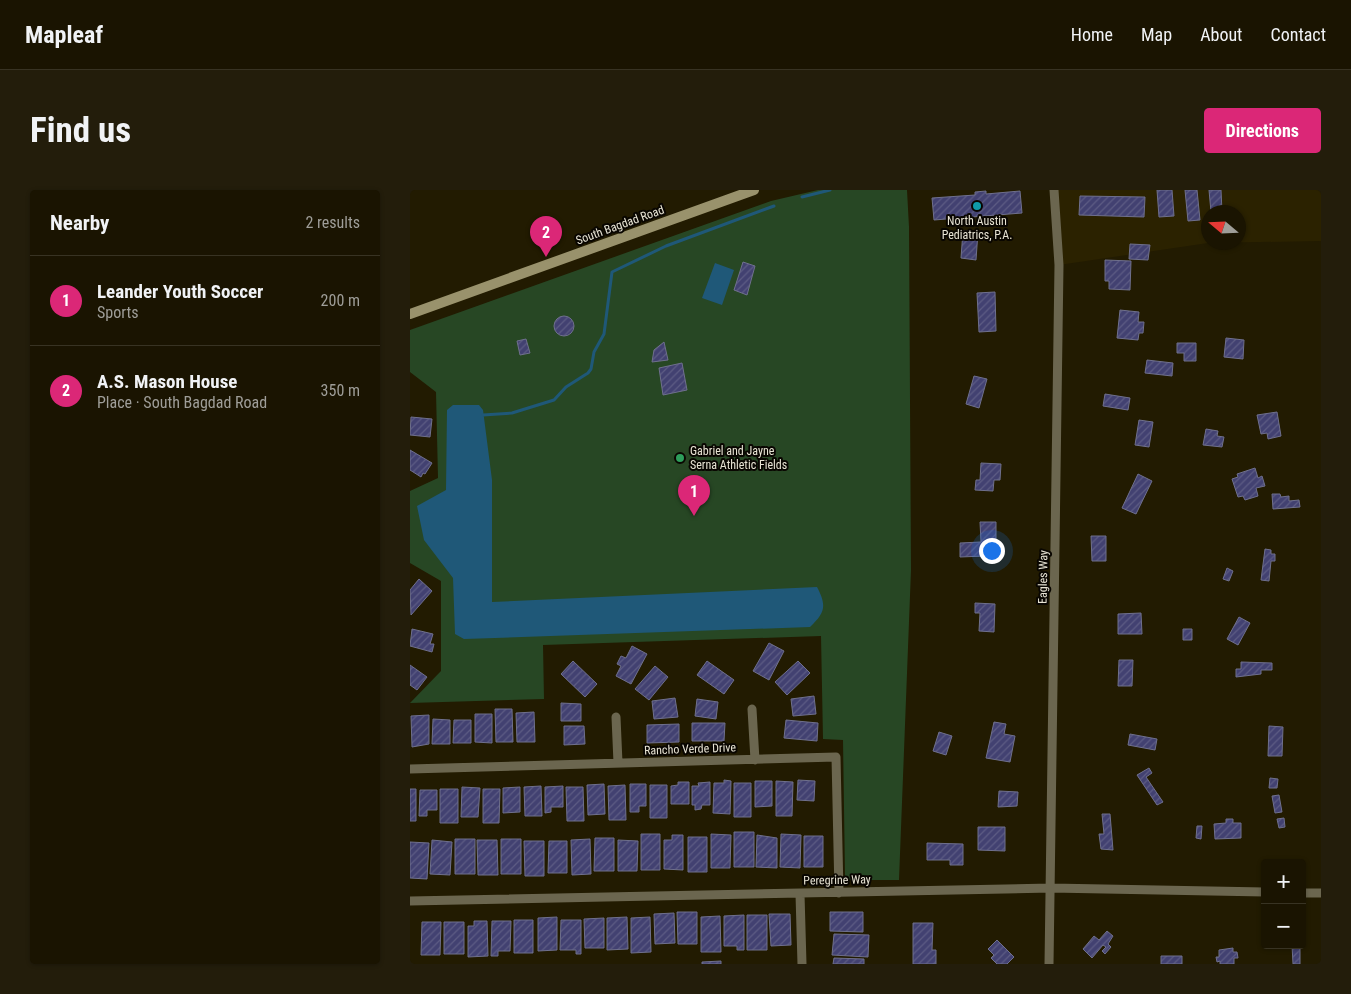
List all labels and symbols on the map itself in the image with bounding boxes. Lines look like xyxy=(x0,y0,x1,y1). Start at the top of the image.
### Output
marker: North Austin Pediatrics, P.A. xyxy=(971,200,983,212)
street label: South Bagdad Road xyxy=(574,203,666,247)
north arrow xyxy=(1201,205,1246,250)
place label: North Austin Pediatrics, P.A. xyxy=(942,214,1012,242)
pin: 2 xyxy=(530,216,562,257)
place label: Gabriel and Jayne Serna Athletic Fields xyxy=(690,444,787,472)
marker: Gabriel and Jayne Serna Athletic Fields xyxy=(674,452,686,464)
pin: 1 xyxy=(678,475,710,516)
your location xyxy=(979,538,1005,564)
street label: Eagles Way xyxy=(1036,550,1050,604)
street label: Rancho Verde Drive xyxy=(644,740,737,758)
street label: Peregrine Way xyxy=(803,872,871,888)

